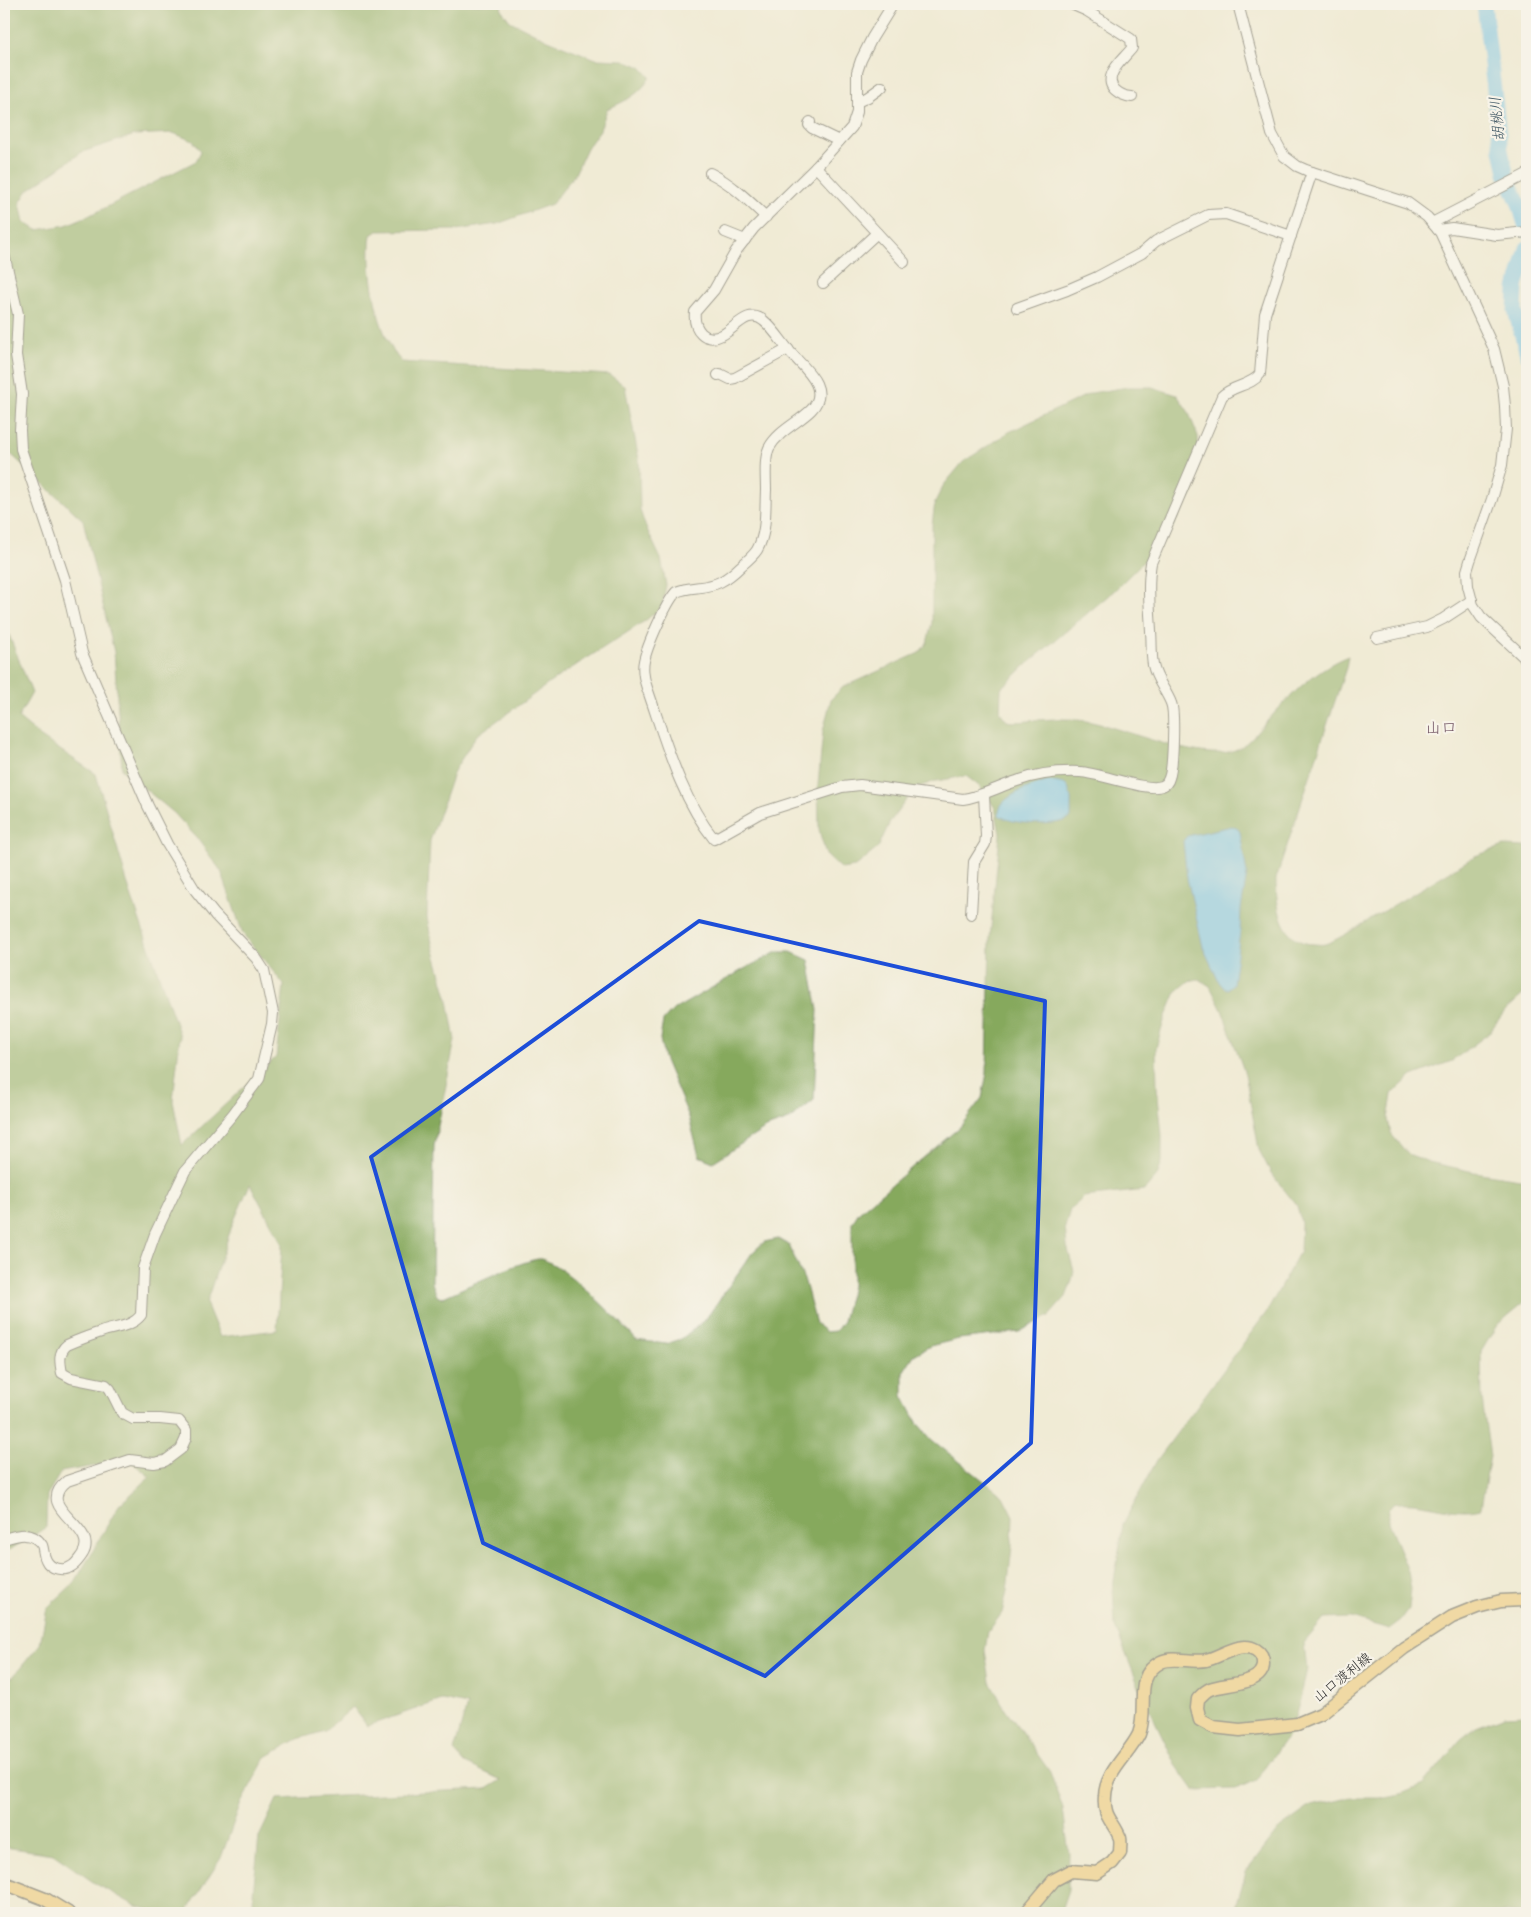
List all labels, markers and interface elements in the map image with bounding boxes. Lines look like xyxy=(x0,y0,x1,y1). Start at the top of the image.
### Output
water label: 胡桃川 xyxy=(1485,95,1510,142)
district label: 山口 xyxy=(1425,717,1457,739)
street label: 山口渡利線 xyxy=(1309,1648,1376,1708)

